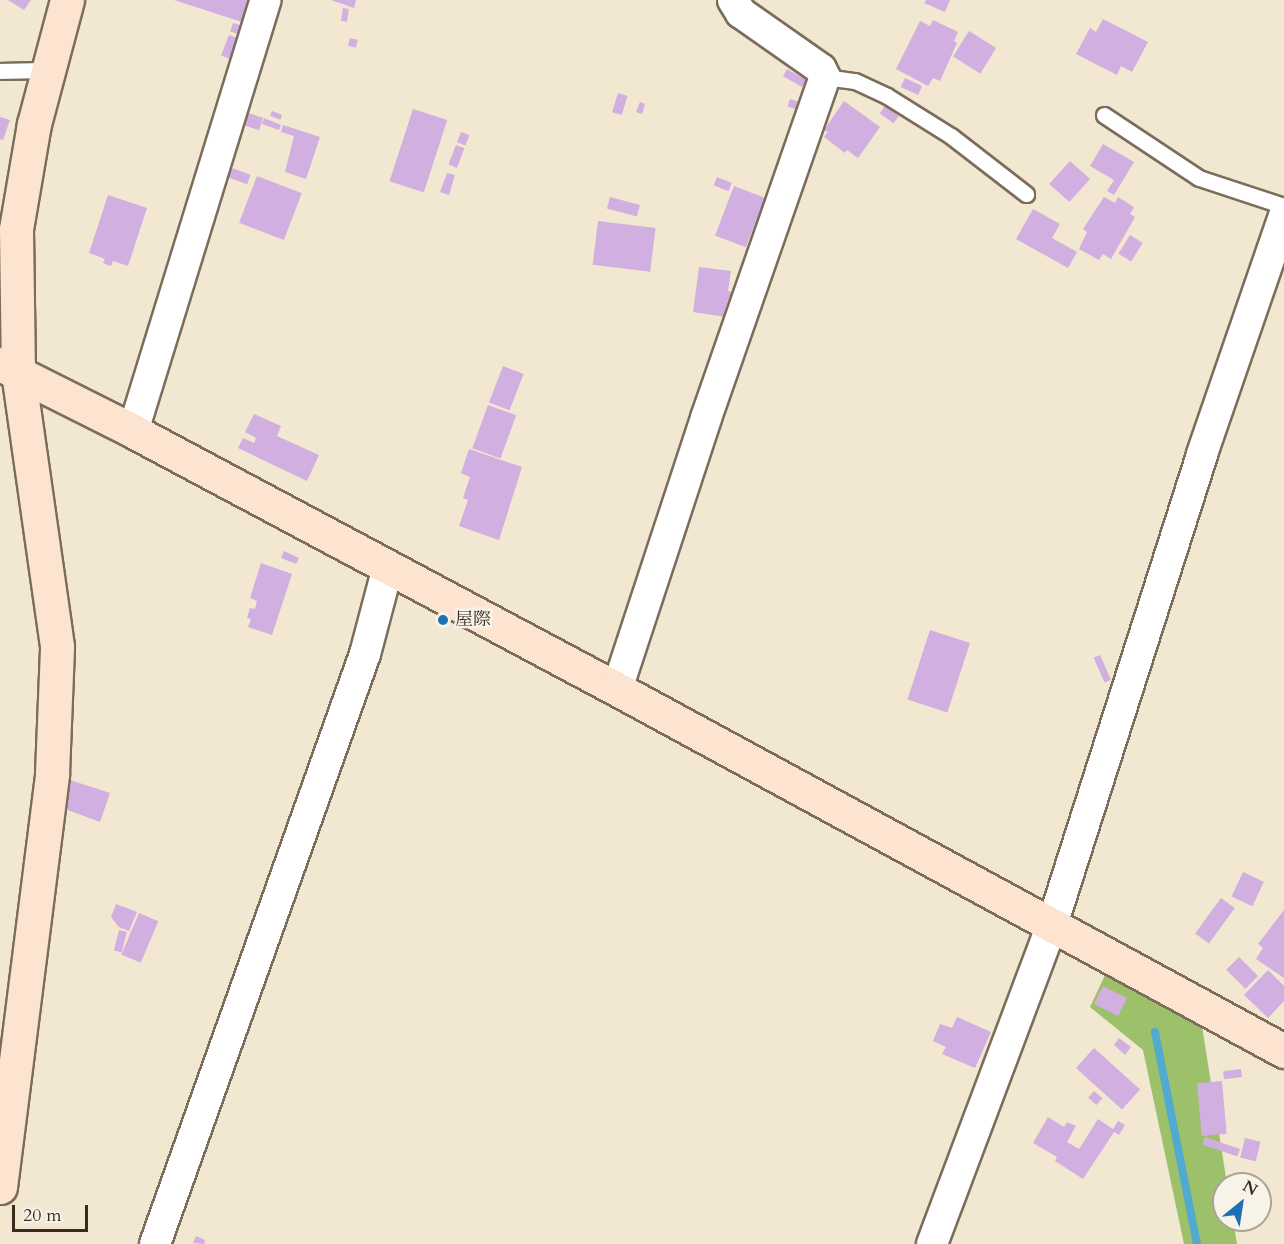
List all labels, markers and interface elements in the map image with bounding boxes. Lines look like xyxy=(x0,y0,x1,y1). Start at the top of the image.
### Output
place label: 屋際 xyxy=(455,609,491,631)
marker: 屋際 xyxy=(436,613,450,627)
north arrow xyxy=(1212,1172,1272,1232)
text: N xyxy=(1238,1175,1262,1201)
scale bar xyxy=(15,1193,92,1231)
text: 20 m xyxy=(23,1203,62,1228)

